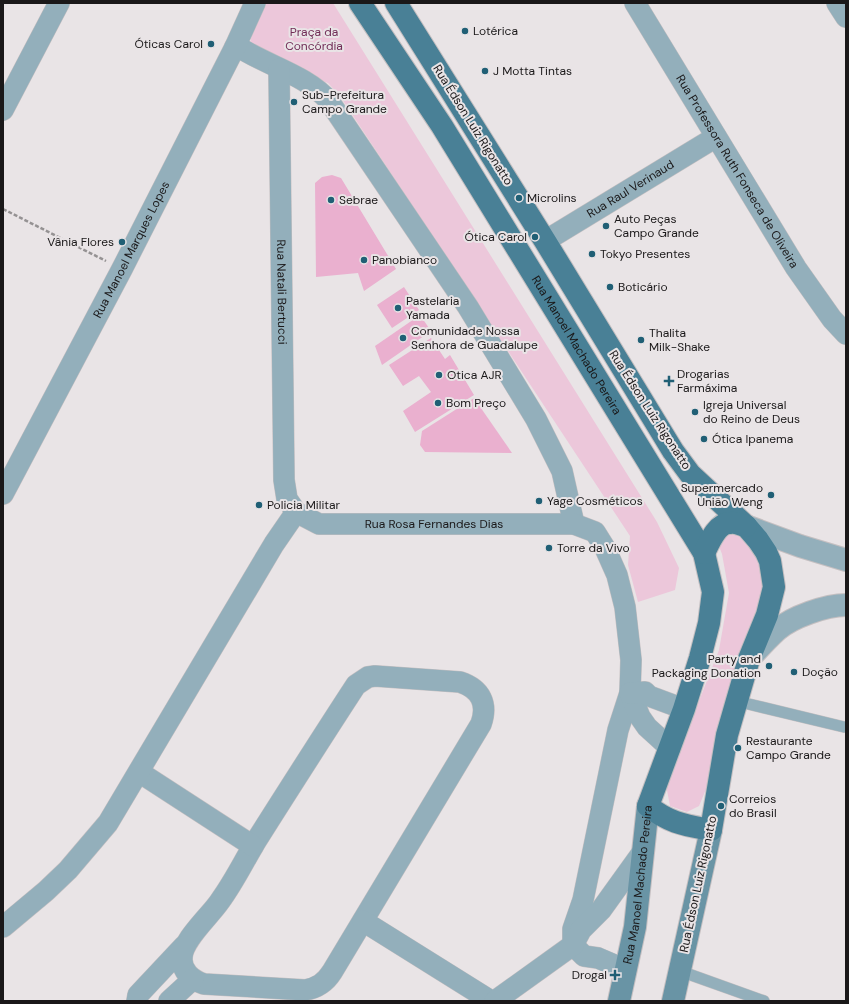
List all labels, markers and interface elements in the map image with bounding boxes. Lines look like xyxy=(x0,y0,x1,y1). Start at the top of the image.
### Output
place label: Lotérica xyxy=(473,23,518,39)
park label: Praça da Concórdia xyxy=(285,24,343,54)
marker: Lotérica xyxy=(460,26,470,36)
place label: Óticas Carol xyxy=(134,36,203,52)
marker: Óticas Carol xyxy=(206,39,216,49)
street label: Rua Édson Luiz Rigonatto xyxy=(429,62,517,188)
place label: J Motta Tintas xyxy=(493,63,572,79)
marker: J Motta Tintas xyxy=(480,66,490,76)
street label: Rua Professora Ruth Fonseca de Oliveira xyxy=(672,72,802,271)
place label: Sub-Prefeitura Campo Grande xyxy=(302,87,387,117)
marker: Sub-Prefeitura Campo Grande xyxy=(289,97,299,107)
street label: Rua Raul Verinaud xyxy=(584,156,677,222)
street label: Rua Manoel Marques Lopes xyxy=(89,178,173,321)
place label: Microlins xyxy=(527,190,577,206)
place label: Sebrae xyxy=(339,192,378,208)
marker: Microlins xyxy=(514,193,524,203)
marker: Sebrae xyxy=(326,195,336,205)
place label: Auto Peças Campo Grande xyxy=(614,211,699,241)
marker: Auto Peças Campo Grande xyxy=(601,221,611,231)
place label: Ótica Carol xyxy=(464,229,527,245)
marker: Ótica Carol xyxy=(530,232,540,242)
place label: Vânia Flores xyxy=(47,234,114,250)
marker: Vânia Flores xyxy=(117,237,127,247)
street label: Rua Natali Bertucci xyxy=(273,239,290,345)
place label: Tokyo Presentes xyxy=(600,246,690,262)
marker: Tokyo Presentes xyxy=(587,249,597,259)
place label: Panobianco xyxy=(372,252,437,268)
marker: Panobianco xyxy=(359,255,369,265)
street label: Rua Manoel Machado Pereira xyxy=(528,273,625,418)
place label: Boticário xyxy=(618,279,668,295)
marker: Boticário xyxy=(605,282,615,292)
place label: Pastelaria Yamada xyxy=(406,293,459,323)
marker: Pastelaria Yamada xyxy=(393,303,403,313)
place label: Comunidade Nossa Senhora de Guadalupe xyxy=(411,323,538,353)
place label: Thalita Milk-Shake xyxy=(649,325,710,355)
marker: Comunidade Nossa Senhora de Guadalupe xyxy=(398,333,408,343)
marker: Thalita Milk-Shake xyxy=(636,335,646,345)
street label: Rua Édson Luiz Rigonatto xyxy=(605,347,695,473)
place label: Drogarias Farmáxima xyxy=(677,366,737,396)
place label: Otica AJR xyxy=(447,367,502,383)
marker: Otica AJR xyxy=(434,370,444,380)
marker: Drogarias Farmáxima xyxy=(664,376,674,386)
place label: Bom Preço xyxy=(446,395,506,411)
place label: Igreja Universal do Reino de Deus xyxy=(703,397,800,427)
marker: Bom Preço xyxy=(433,398,443,408)
marker: Igreja Universal do Reino de Deus xyxy=(690,407,700,417)
place label: Ótica Ipanema xyxy=(712,431,793,447)
marker: Ótica Ipanema xyxy=(699,434,709,444)
place label: Supermercado União Weng xyxy=(681,480,763,510)
marker: Supermercado União Weng xyxy=(766,490,776,500)
place label: Yage Cosméticos xyxy=(547,493,643,509)
marker: Yage Cosméticos xyxy=(534,496,544,506)
place label: Policia Militar xyxy=(267,497,341,513)
marker: Policia Militar xyxy=(254,500,264,510)
street label: Rua Rosa Fernandes Dias xyxy=(365,516,503,532)
place label: Torre da Vivo xyxy=(557,540,630,556)
marker: Torre da Vivo xyxy=(544,543,554,553)
place label: Party and Packaging Donation xyxy=(652,651,761,681)
marker: Party and Packaging Donation xyxy=(764,661,774,671)
place label: Doção xyxy=(802,664,838,680)
marker: Doção xyxy=(789,667,799,677)
place label: Restaurante Campo Grande xyxy=(746,733,831,763)
marker: Restaurante Campo Grande xyxy=(733,743,743,753)
place label: Correios do Brasil xyxy=(729,791,777,821)
marker: Correios do Brasil xyxy=(716,801,726,811)
street label: Rua Manoel Machado Pereira xyxy=(619,804,656,966)
street label: Rua Édson Luiz Rigonatto xyxy=(676,814,720,954)
place label: Drogal xyxy=(572,967,607,983)
marker: Drogal xyxy=(610,970,620,980)

